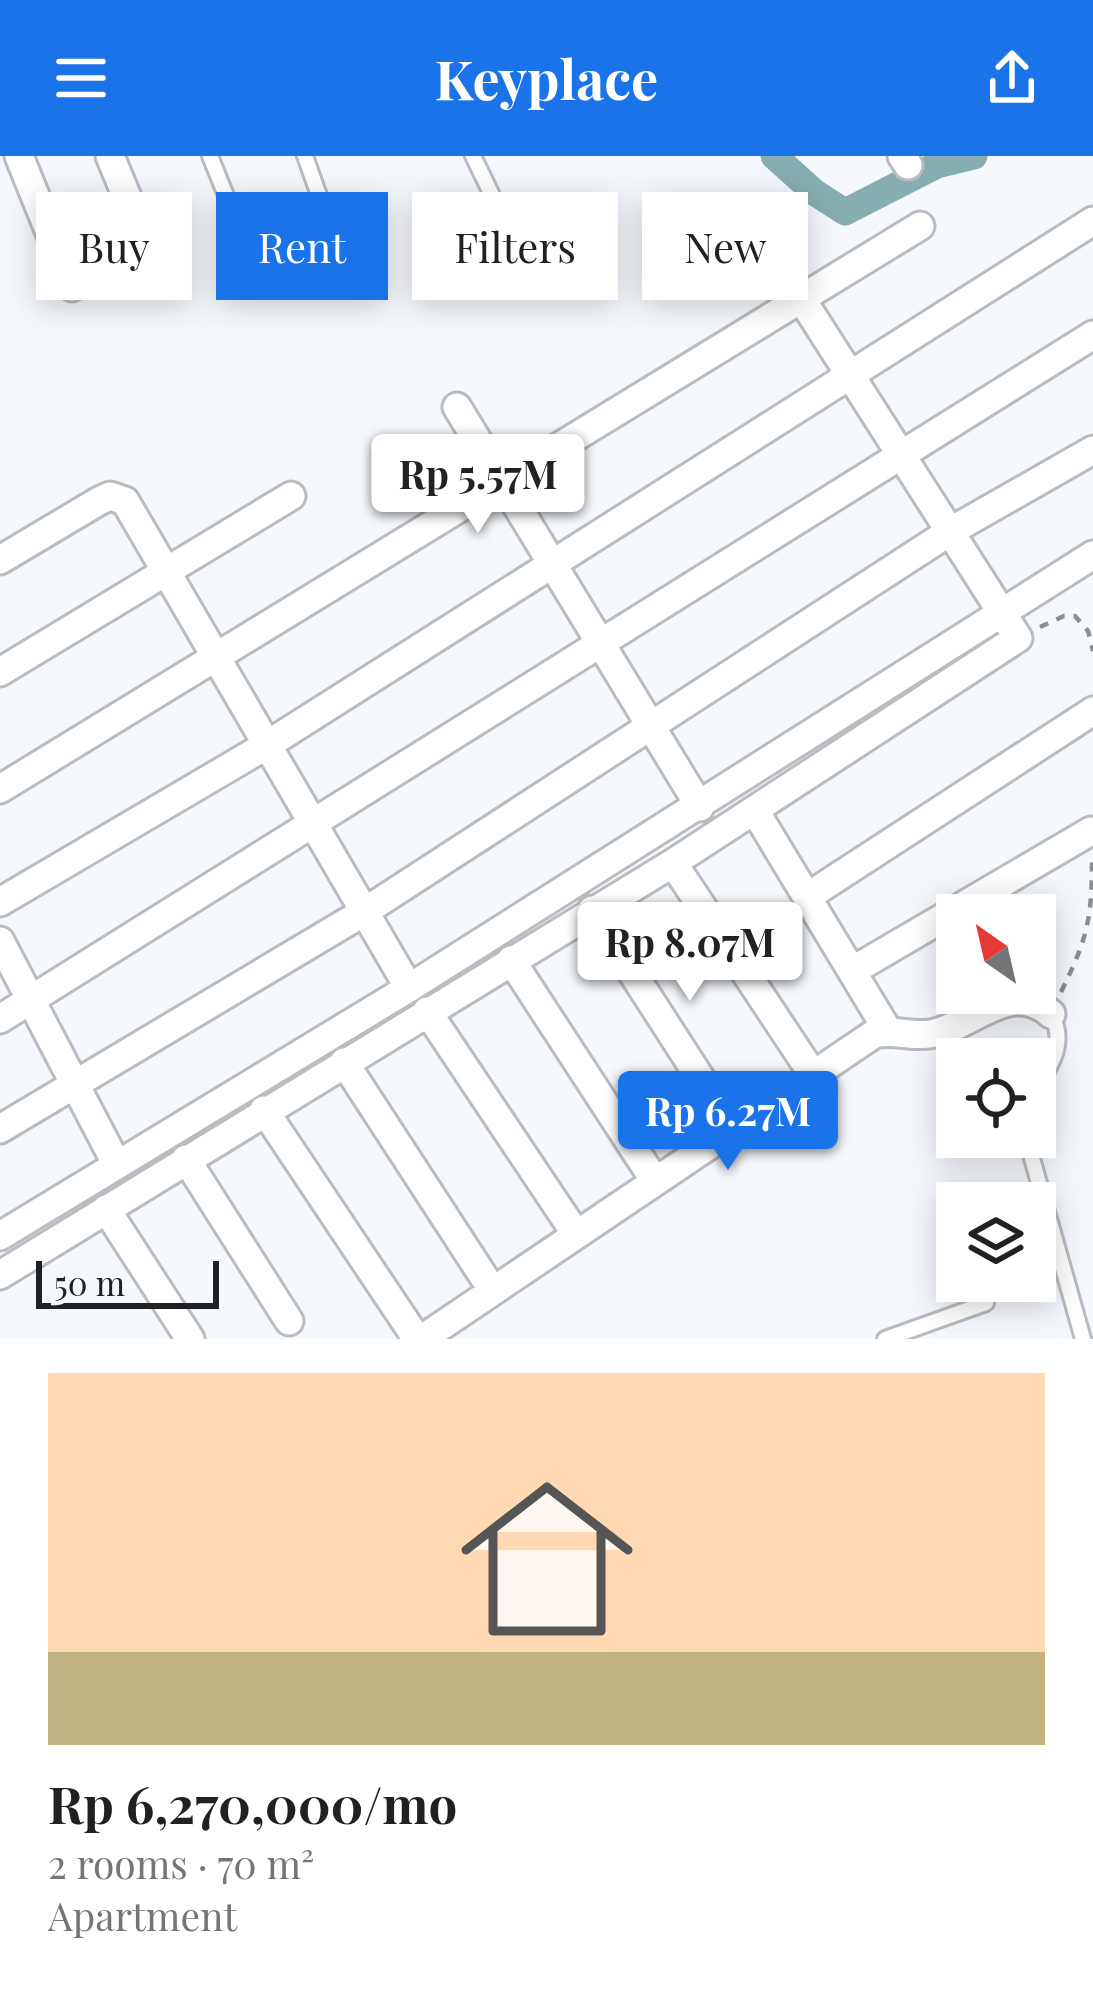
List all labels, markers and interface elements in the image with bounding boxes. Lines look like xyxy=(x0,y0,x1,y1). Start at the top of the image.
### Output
text: Keyplace xyxy=(435,42,658,114)
icon: menu xyxy=(48,45,114,111)
icon: share xyxy=(979,45,1045,111)
chip: Buy xyxy=(36,192,192,300)
chip: Rent xyxy=(216,192,388,300)
chip: Filters xyxy=(412,192,618,300)
chip: New xyxy=(642,192,808,300)
pin: Rp 5.57M xyxy=(354,434,602,536)
text: Rp 5.57M xyxy=(398,447,558,499)
north arrow xyxy=(936,894,1056,1014)
map controls xyxy=(936,894,1056,1302)
pin: Rp 8.07M xyxy=(566,902,814,1004)
text: Rp 8.07M xyxy=(605,915,775,967)
button: locate xyxy=(936,1038,1056,1158)
pin: Rp 6.27M xyxy=(604,1071,852,1173)
text: Rp 6.27M xyxy=(645,1084,811,1136)
button: layers xyxy=(936,1182,1056,1302)
scale bar xyxy=(36,1255,219,1308)
text: 50 m xyxy=(54,1260,125,1304)
icon: home xyxy=(439,1451,655,1667)
text: Rp 6,270,000/mo xyxy=(48,1769,457,1837)
text: 2 rooms · 70 m² xyxy=(48,1837,314,1889)
text: Apartment xyxy=(48,1889,237,1941)

